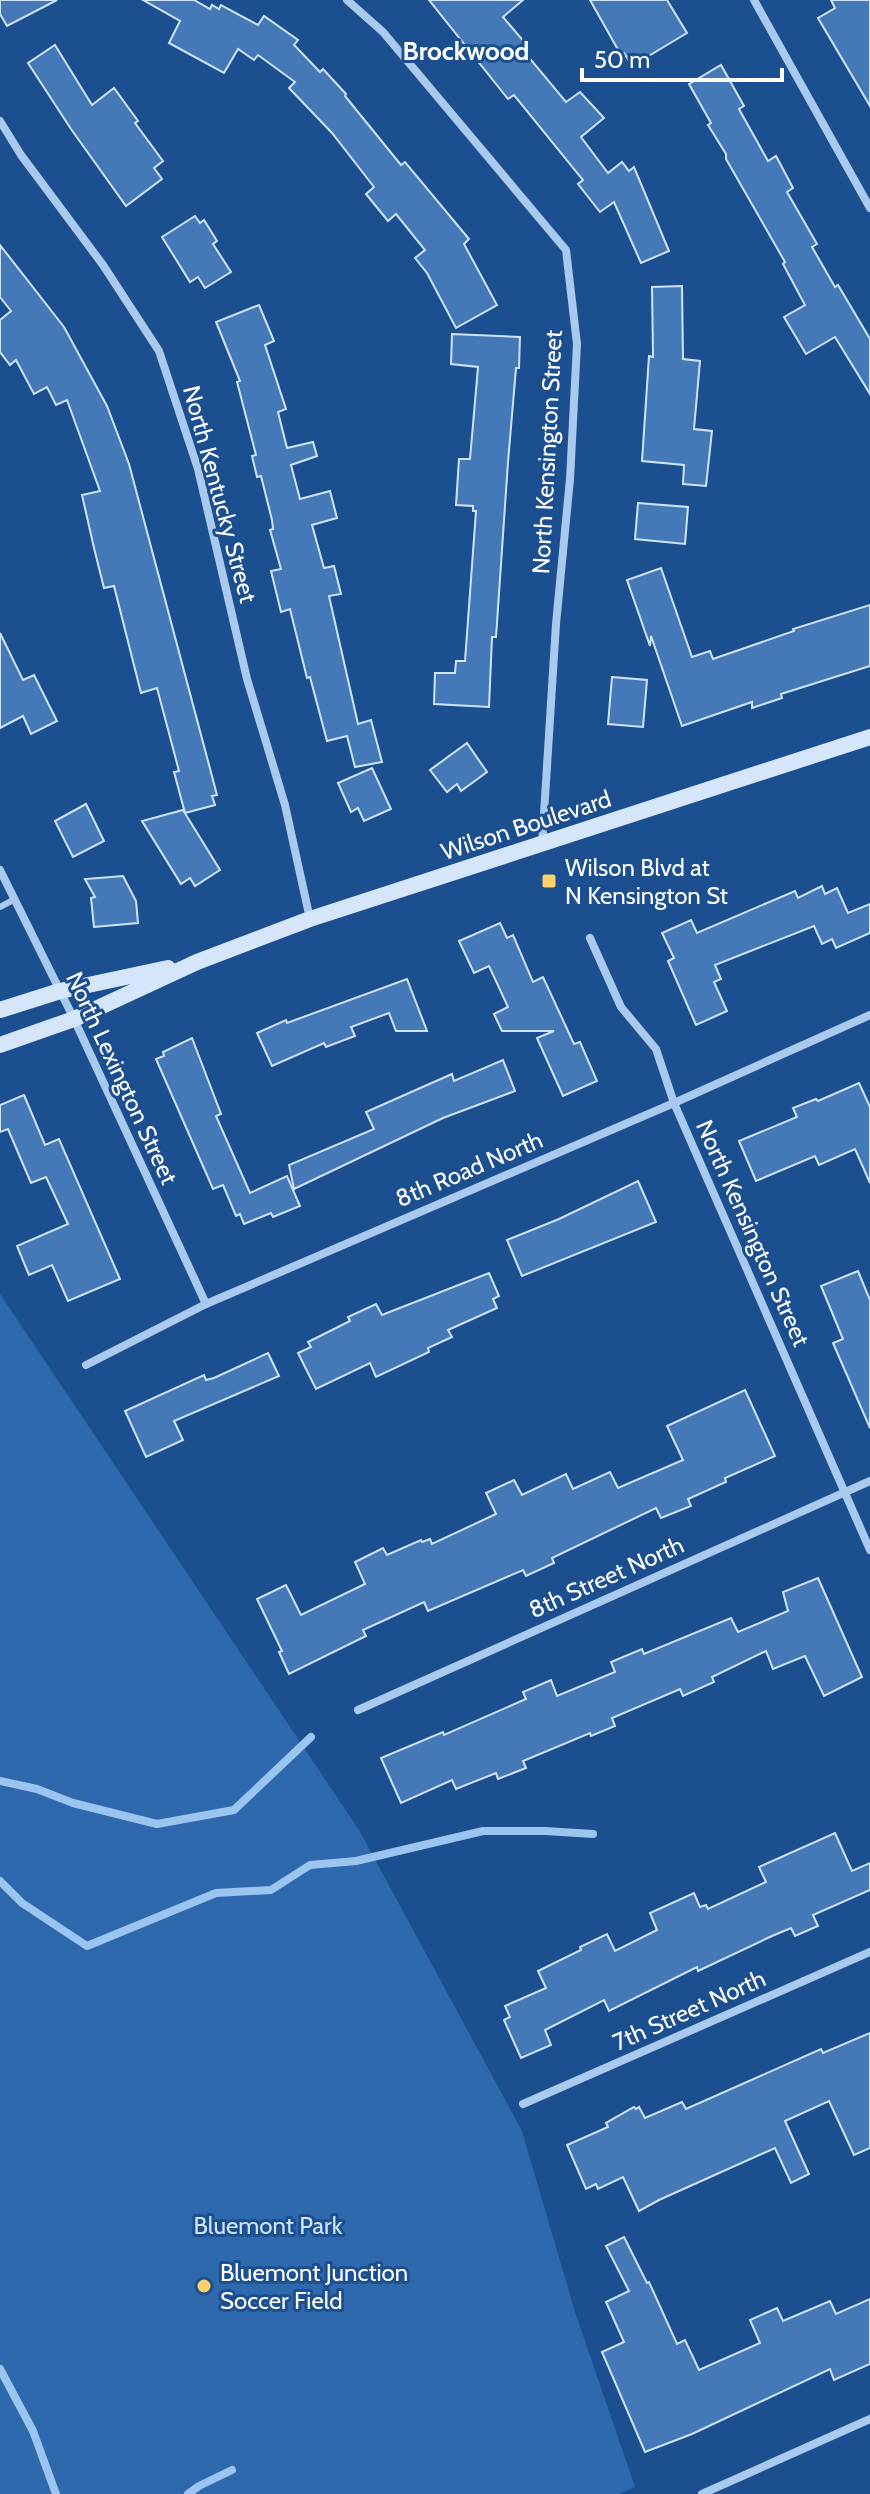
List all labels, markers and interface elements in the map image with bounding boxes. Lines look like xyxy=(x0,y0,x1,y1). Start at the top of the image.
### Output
scale bar xyxy=(582,32,782,82)
district label: Brockwood xyxy=(403,35,529,67)
text: 50 m xyxy=(594,45,650,74)
street label: North Kensington Street xyxy=(526,329,568,575)
street label: North Kentucky Street xyxy=(177,382,263,606)
street label: Wilson Boulevard xyxy=(437,784,615,866)
place label: Wilson Blvd at N Kensington St xyxy=(565,853,728,910)
marker: Wilson Blvd at N Kensington St xyxy=(540,872,558,890)
street label: North Lexington Street xyxy=(60,967,184,1189)
street label: North Kensington Street xyxy=(690,1115,816,1351)
street label: 8th Road North xyxy=(391,1125,547,1213)
street label: 8th Street North xyxy=(524,1530,688,1624)
street label: 7th Street North xyxy=(608,1963,770,2057)
park label: Bluemont Park xyxy=(194,2211,343,2240)
place label: Bluemont Junction Soccer Field xyxy=(220,2258,408,2315)
marker: Bluemont Junction Soccer Field xyxy=(195,2277,213,2295)

